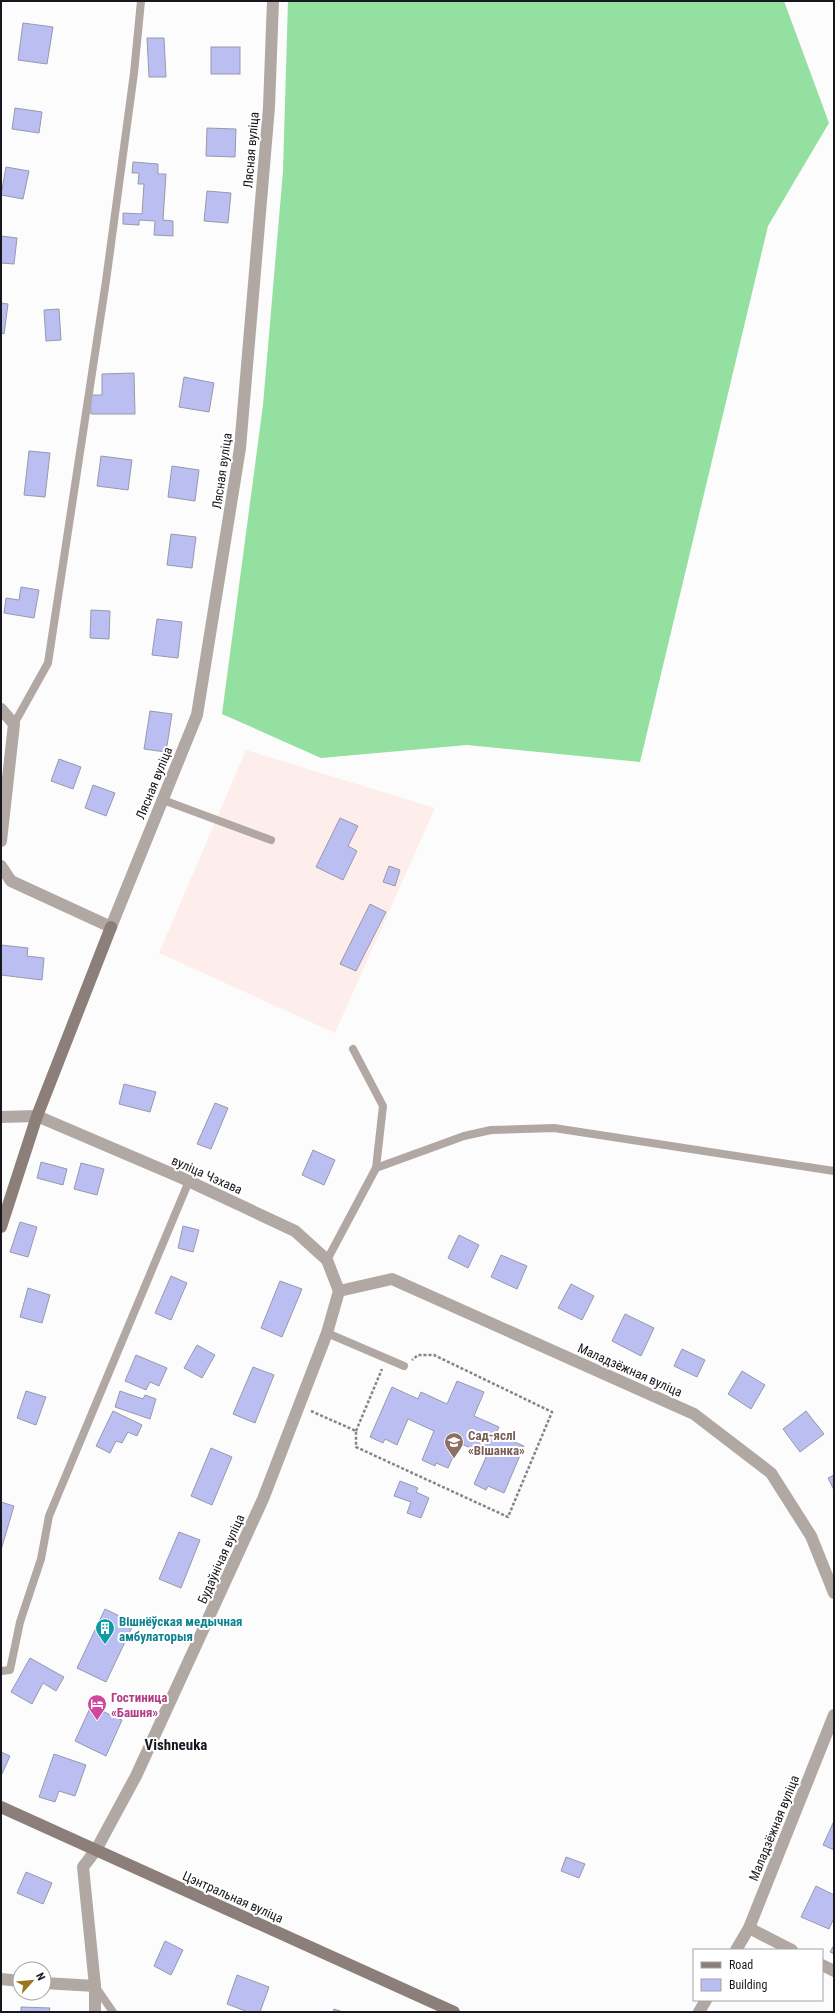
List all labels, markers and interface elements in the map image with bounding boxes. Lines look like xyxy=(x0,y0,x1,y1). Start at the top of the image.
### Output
street label: Лясная вуліца xyxy=(240,111,262,189)
street label: Лясная вуліца xyxy=(209,432,235,510)
street label: Лясная вуліца xyxy=(133,745,175,821)
street label: вуліца Чэхава xyxy=(169,1153,245,1197)
street label: Маладзёжная вуліца xyxy=(575,1340,685,1400)
place label: Сад-яслі «Вішанка» xyxy=(468,1428,525,1458)
school or university icon: Сад-яслі «Вішанка» xyxy=(443,1431,465,1459)
street label: Будаўнічая вуліца xyxy=(195,1512,247,1606)
place label: Вішнёўская медычная амбулаторыя xyxy=(119,1614,242,1644)
building icon: Вішнёўская медычная амбулаторыя xyxy=(94,1617,116,1645)
place label: Гостиница «Башня» xyxy=(111,1690,167,1720)
hotel icon: Гостиница «Башня» xyxy=(86,1693,108,1721)
district label: Vishneuka xyxy=(145,1736,207,1754)
street label: Маладзёжная вуліца xyxy=(746,1773,802,1883)
street label: Цэнтральная вуліца xyxy=(180,1868,286,1926)
legend xyxy=(693,1949,823,2001)
text: Road xyxy=(729,1958,753,1972)
north arrow xyxy=(12,1961,52,2001)
text: N xyxy=(33,1971,48,1983)
text: Building xyxy=(729,1978,767,1992)

